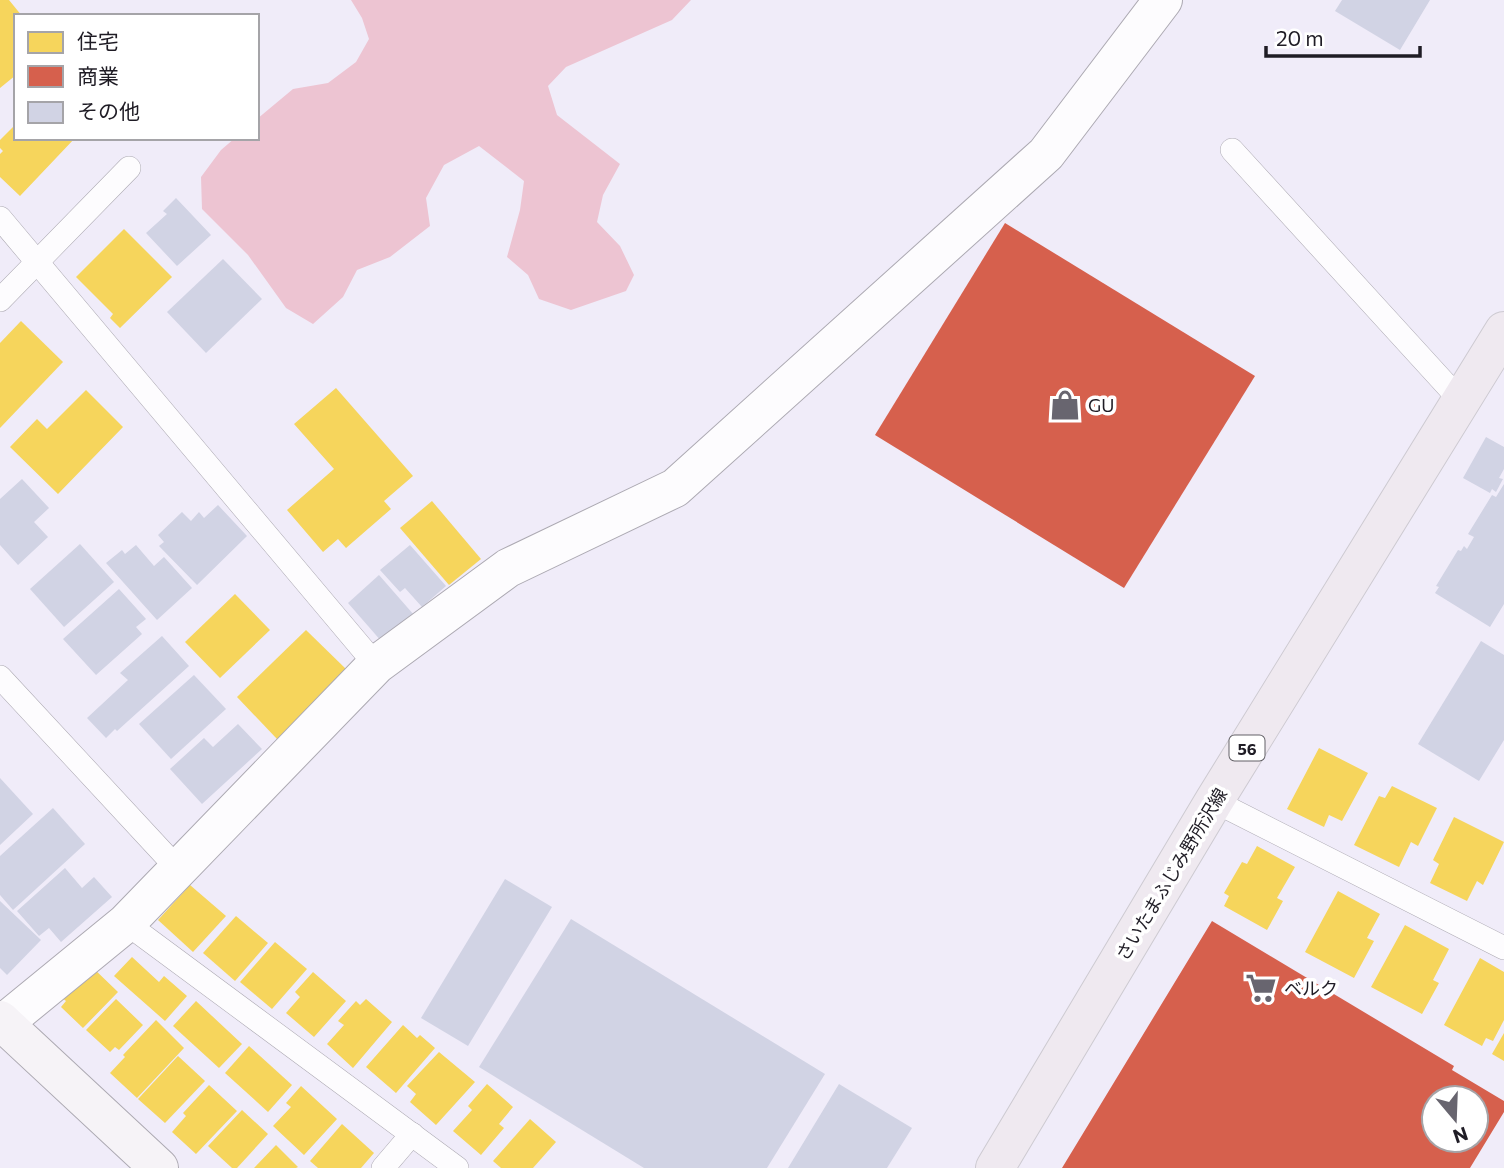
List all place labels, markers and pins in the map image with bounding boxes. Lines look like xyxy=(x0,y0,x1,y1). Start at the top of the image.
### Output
shop icon: GU xyxy=(1048,388,1082,422)
place label: GU xyxy=(1088,394,1114,416)
supermarket icon: ベルク xyxy=(1244,971,1278,1005)
place label: ベルク xyxy=(1284,977,1338,999)

